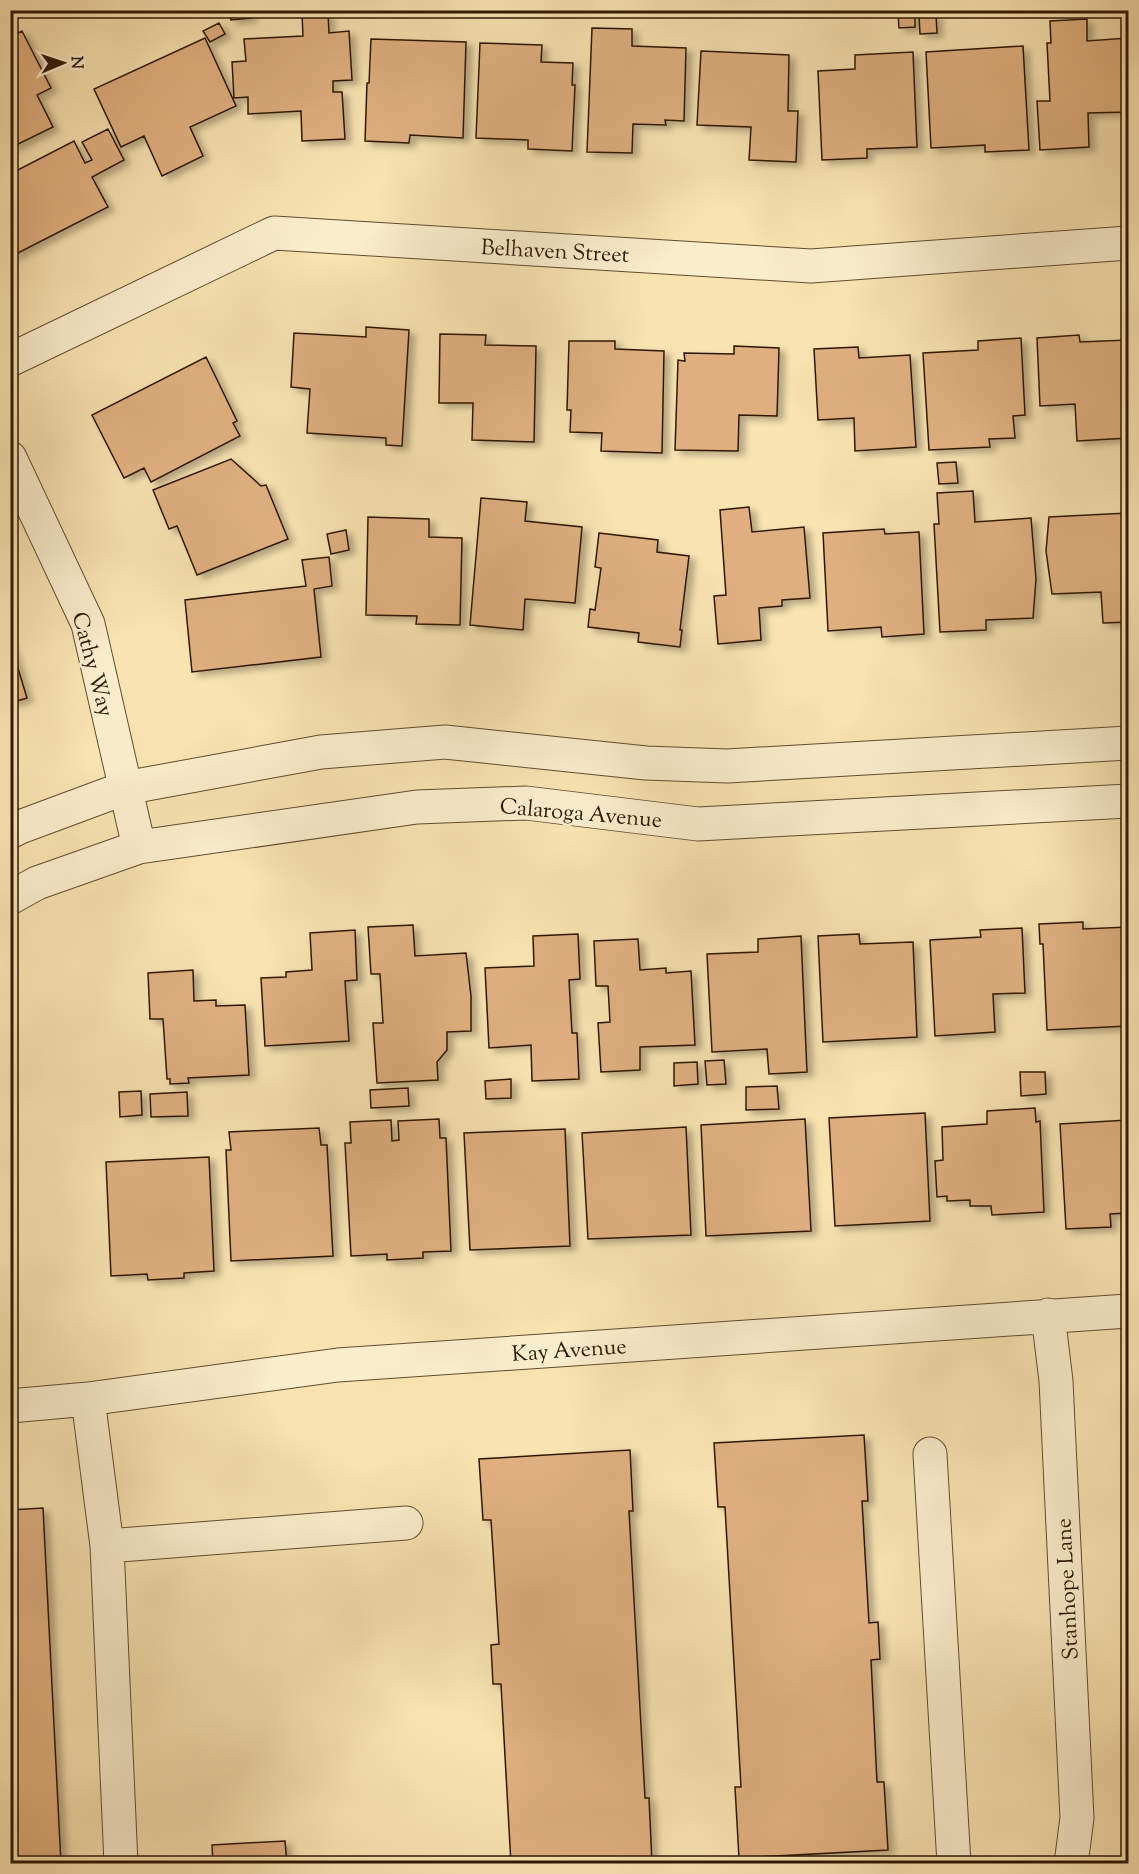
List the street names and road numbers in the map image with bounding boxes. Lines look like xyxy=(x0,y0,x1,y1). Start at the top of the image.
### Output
street label: Belhaven Street xyxy=(480,233,630,273)
street label: Cathy Way xyxy=(62,609,120,721)
street label: Calaroga Avenue xyxy=(498,792,663,838)
street label: Kay Avenue xyxy=(511,1332,628,1372)
street label: Stanhope Lane xyxy=(1049,1517,1089,1661)

